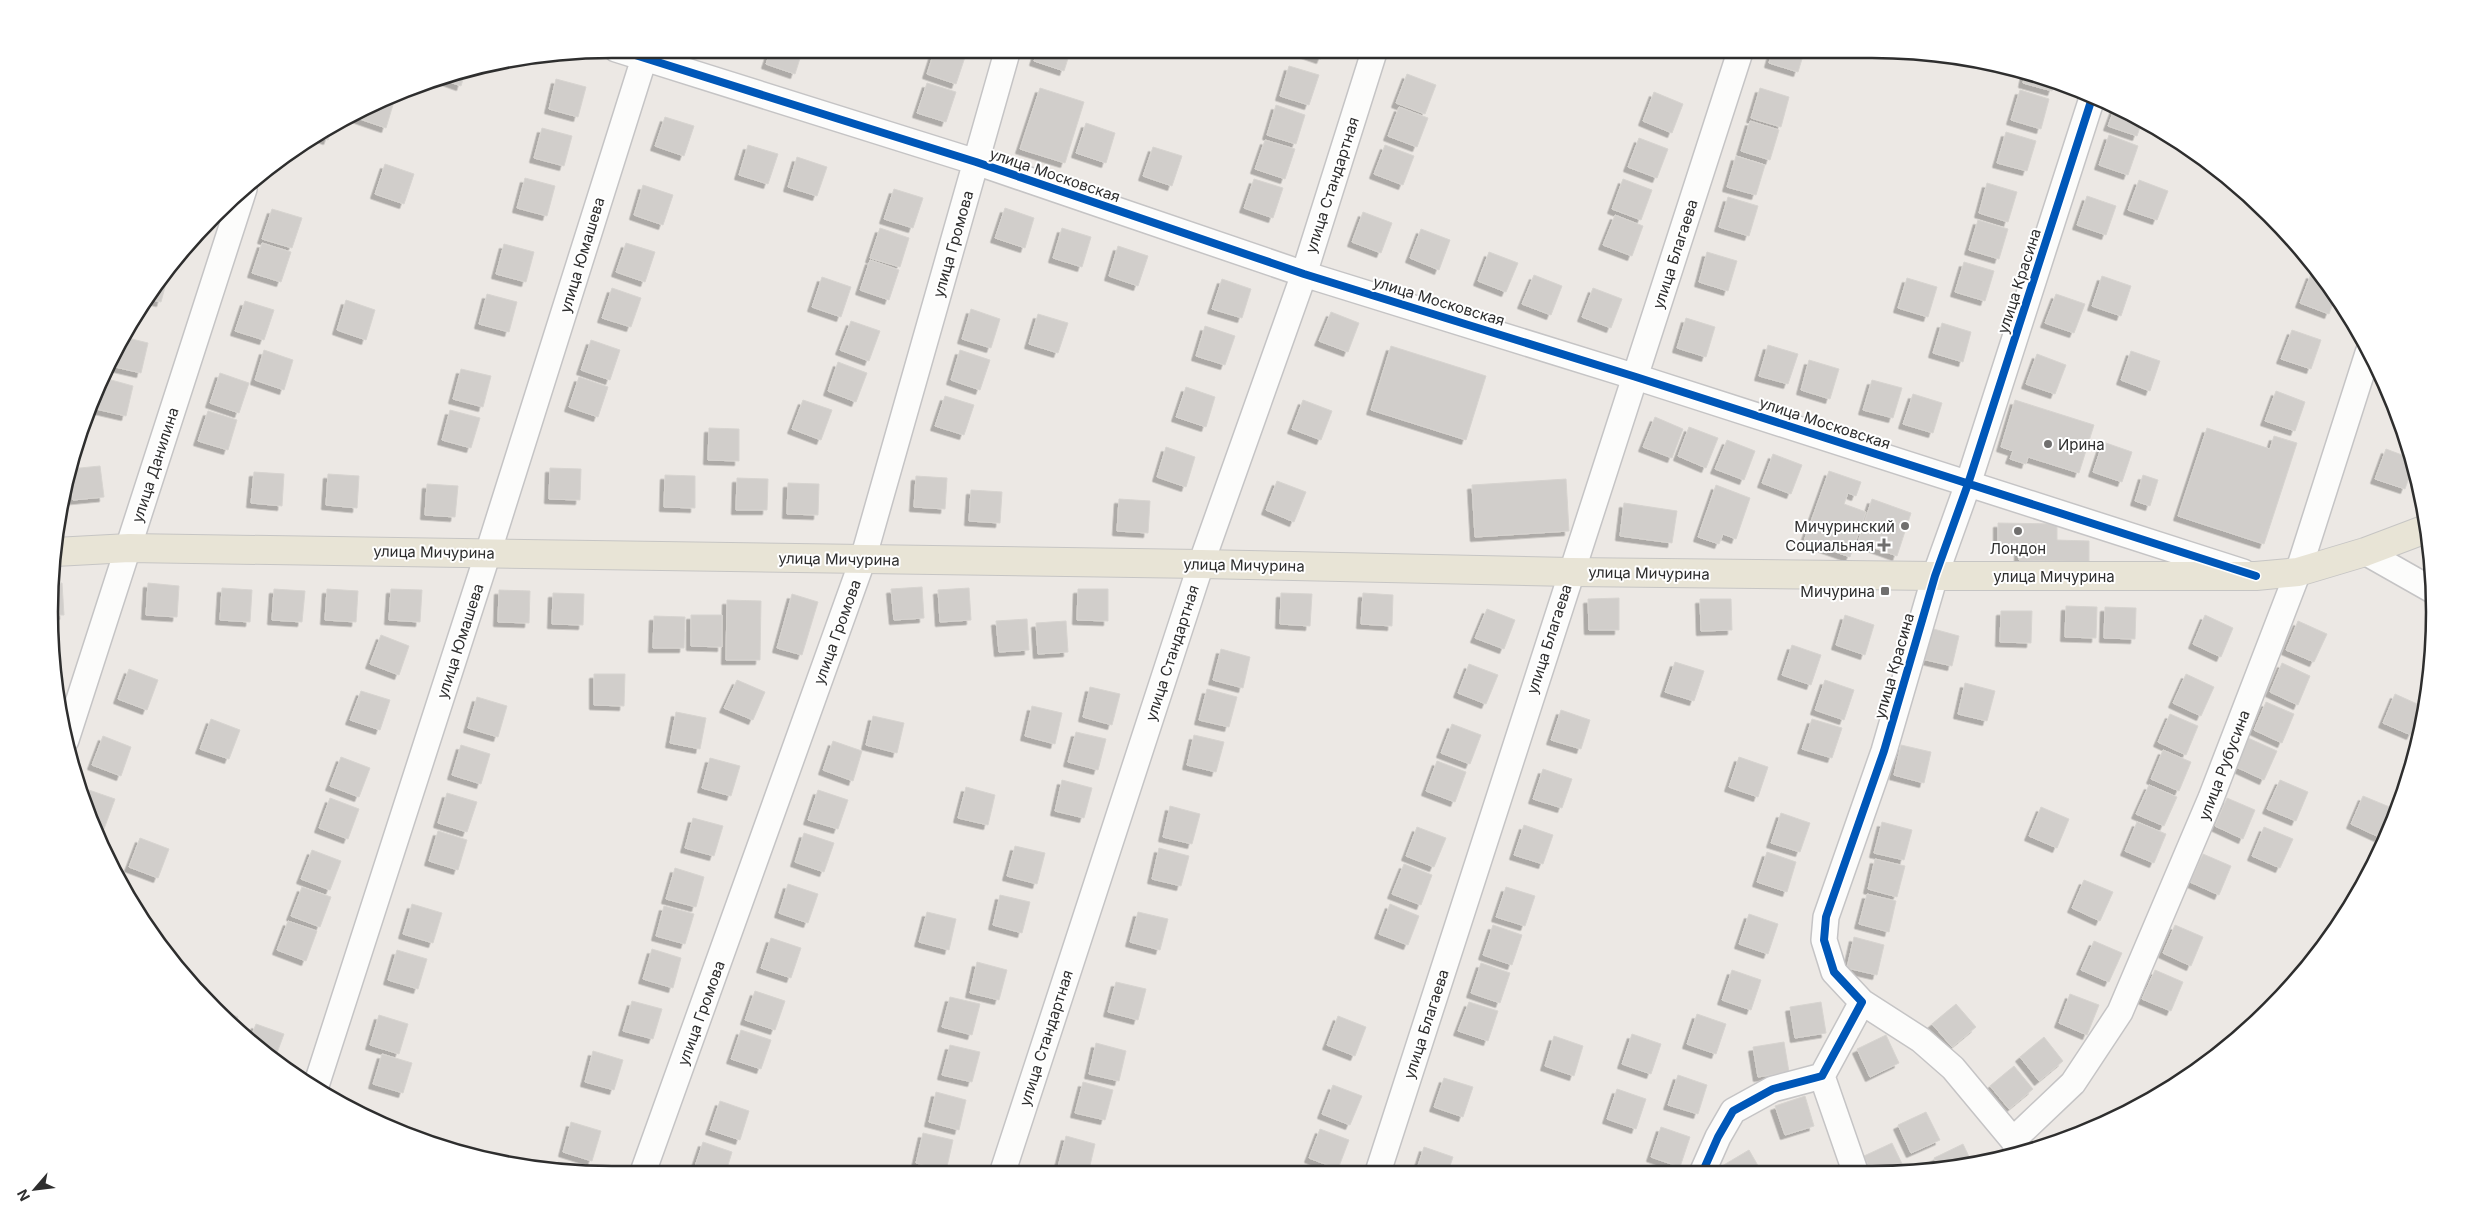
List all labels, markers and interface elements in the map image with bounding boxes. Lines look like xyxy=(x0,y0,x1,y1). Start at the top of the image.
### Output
street label: улица Стандартная xyxy=(1301,115,1363,255)
street label: улица Московская xyxy=(987,144,1123,206)
street label: улица Громова xyxy=(929,188,977,300)
street label: улица Юмашева xyxy=(555,195,609,315)
street label: улица Благаева xyxy=(1648,197,1702,311)
street label: улица Красина xyxy=(1993,226,2045,336)
street label: улица Московская xyxy=(1371,272,1507,330)
street label: улица Московская xyxy=(1757,393,1893,453)
street label: улица Данилина xyxy=(127,405,183,525)
place label: Ирина xyxy=(2058,435,2105,454)
marker: Ирина xyxy=(2042,438,2054,450)
place label: Мичуринский xyxy=(1794,517,1895,536)
marker: Мичуринский xyxy=(1899,520,1911,532)
marker: Лондон xyxy=(2012,525,2024,537)
place label: Социальная xyxy=(1785,536,1874,555)
marker: Социальная xyxy=(1878,539,1890,551)
place label: Лондон xyxy=(1990,539,2046,558)
street label: улица Мичурина xyxy=(373,541,495,563)
street label: улица Мичурина xyxy=(778,548,900,570)
street label: улица Мичурина xyxy=(1183,554,1305,576)
street label: улица Мичурина xyxy=(1588,562,1710,584)
street label: улица Мичурина xyxy=(1993,567,2115,586)
street label: улица Громова xyxy=(809,577,865,687)
street label: улица Юмашева xyxy=(432,581,488,701)
street label: улица Благаева xyxy=(1522,582,1576,696)
place label: Мичурина xyxy=(1800,582,1875,601)
street label: улица Стандартная xyxy=(1141,583,1203,723)
marker: Мичурина xyxy=(1879,585,1891,597)
street label: улица Красина xyxy=(1870,611,1918,721)
street label: улица Рубусина xyxy=(2194,707,2254,823)
street label: улица Громова xyxy=(673,958,729,1068)
street label: улица Благаева xyxy=(1399,967,1453,1081)
street label: улица Стандартная xyxy=(1015,968,1077,1108)
north arrow xyxy=(10,1164,60,1214)
text: N xyxy=(13,1187,33,1204)

